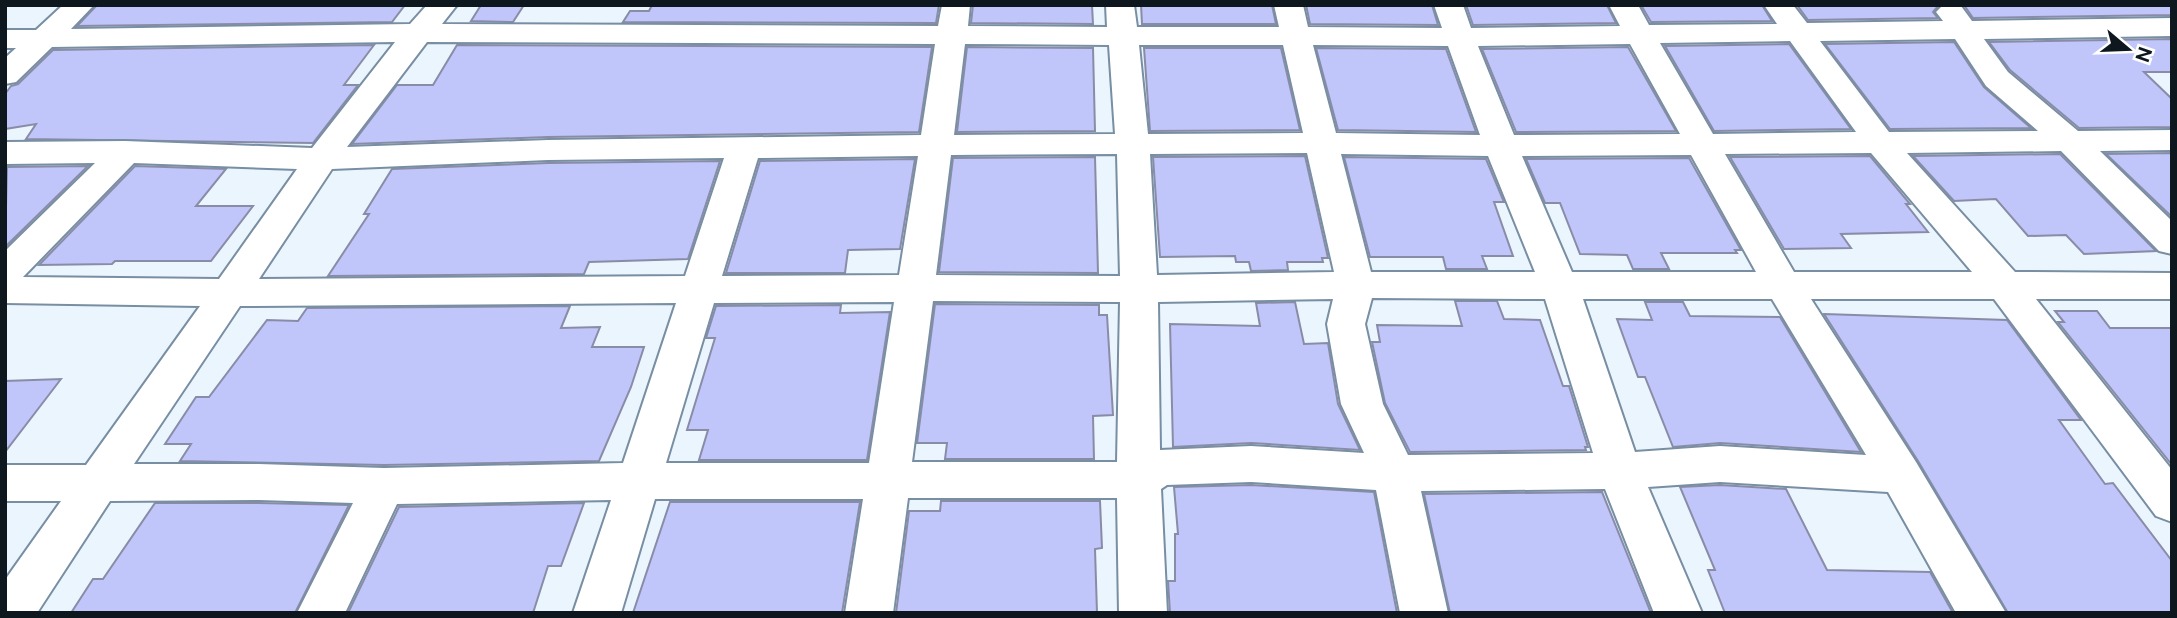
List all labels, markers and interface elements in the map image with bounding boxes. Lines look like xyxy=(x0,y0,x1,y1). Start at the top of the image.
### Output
north arrow xyxy=(2093,14,2163,84)
text: N xyxy=(2131,44,2157,65)

